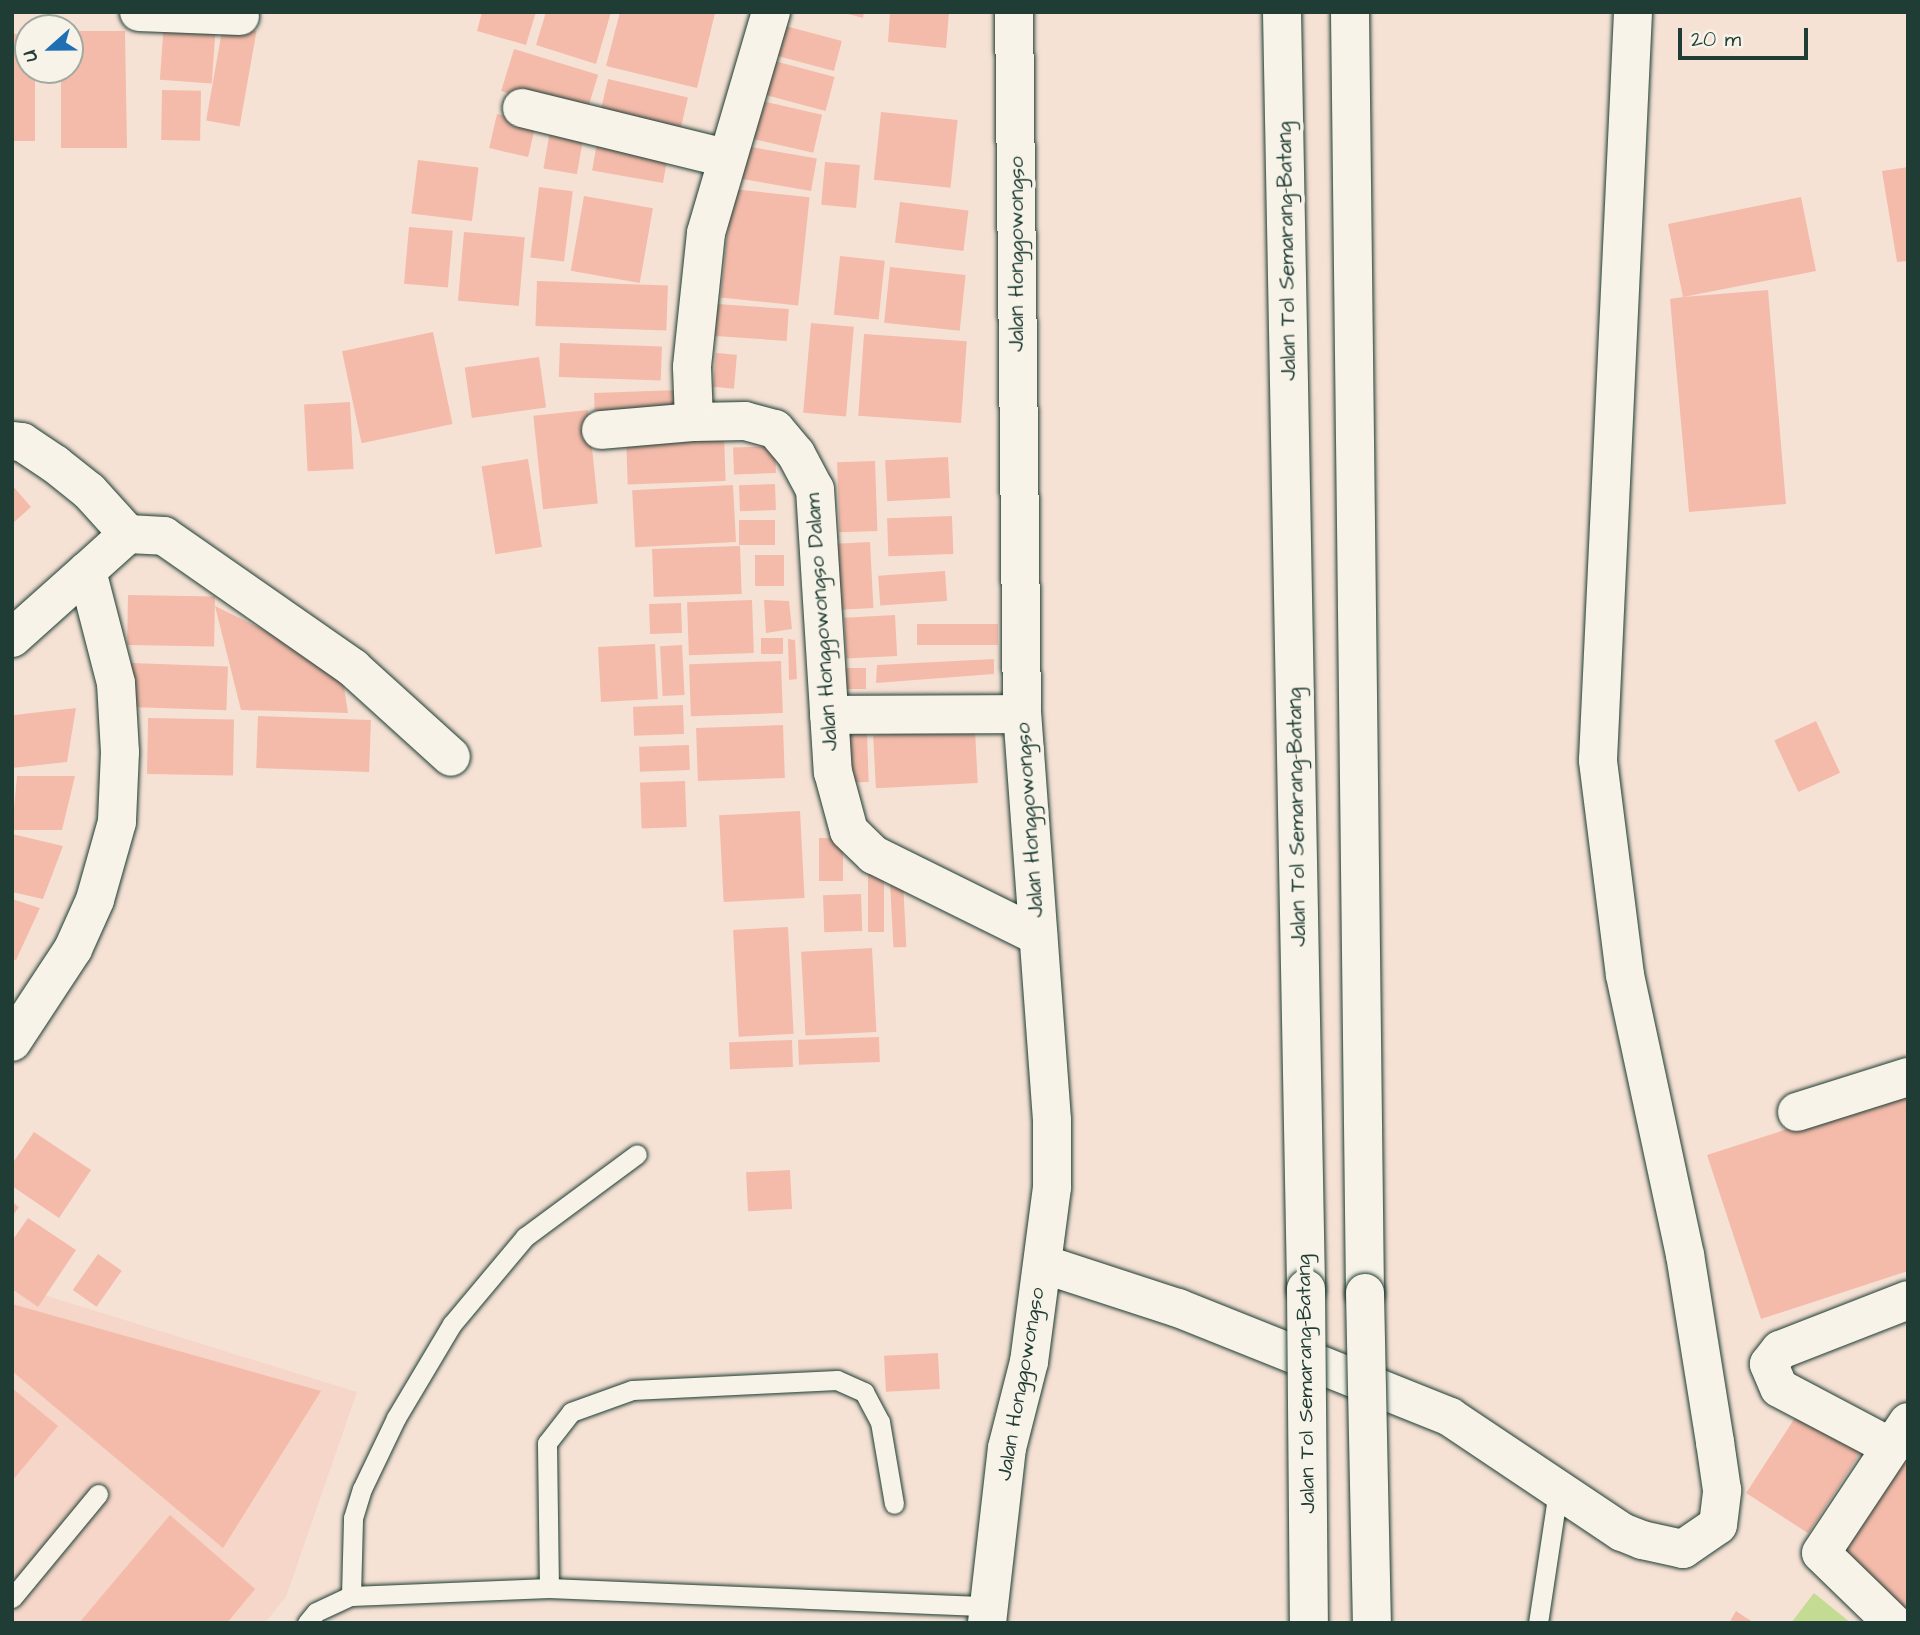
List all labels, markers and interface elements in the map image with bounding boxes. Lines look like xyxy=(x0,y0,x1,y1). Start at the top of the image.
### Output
north arrow xyxy=(14,14,84,84)
scale bar xyxy=(1682,14,1812,58)
text: 20 m xyxy=(1691,25,1741,54)
text: U xyxy=(16,46,45,66)
street label: Jalan Tol Semarang–Batang xyxy=(1272,121,1302,381)
street label: Jalan Honggowongso xyxy=(1004,156,1030,352)
street label: Jalan Honggowongso Dalam xyxy=(800,492,844,752)
street label: Jalan Tol Semarang–Batang xyxy=(1282,687,1312,947)
street label: Jalan Honggowongso xyxy=(1011,722,1049,918)
street label: Jalan Tol Semarang–Batang xyxy=(1291,1254,1321,1514)
street label: Jalan Honggowongso xyxy=(992,1285,1050,1483)

